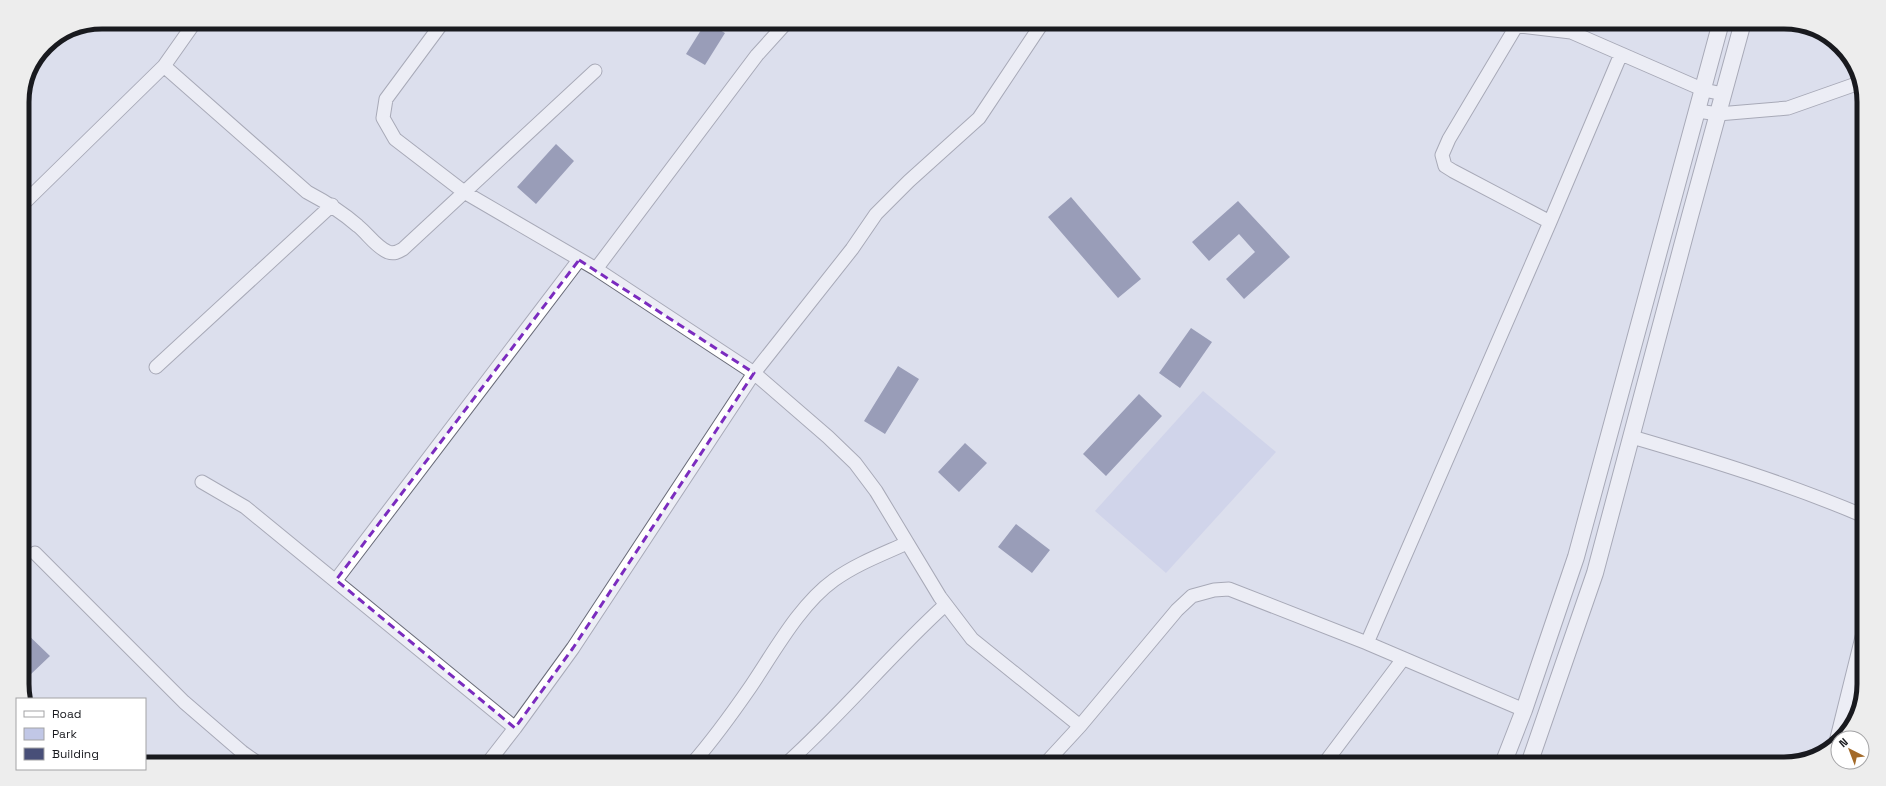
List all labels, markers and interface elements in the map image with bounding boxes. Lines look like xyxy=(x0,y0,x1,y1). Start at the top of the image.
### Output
legend xyxy=(16,698,146,770)
text: Road xyxy=(52,706,81,722)
text: Park xyxy=(52,726,77,742)
north arrow xyxy=(1830,730,1870,770)
text: N xyxy=(1836,735,1851,750)
text: Building xyxy=(52,746,99,762)

